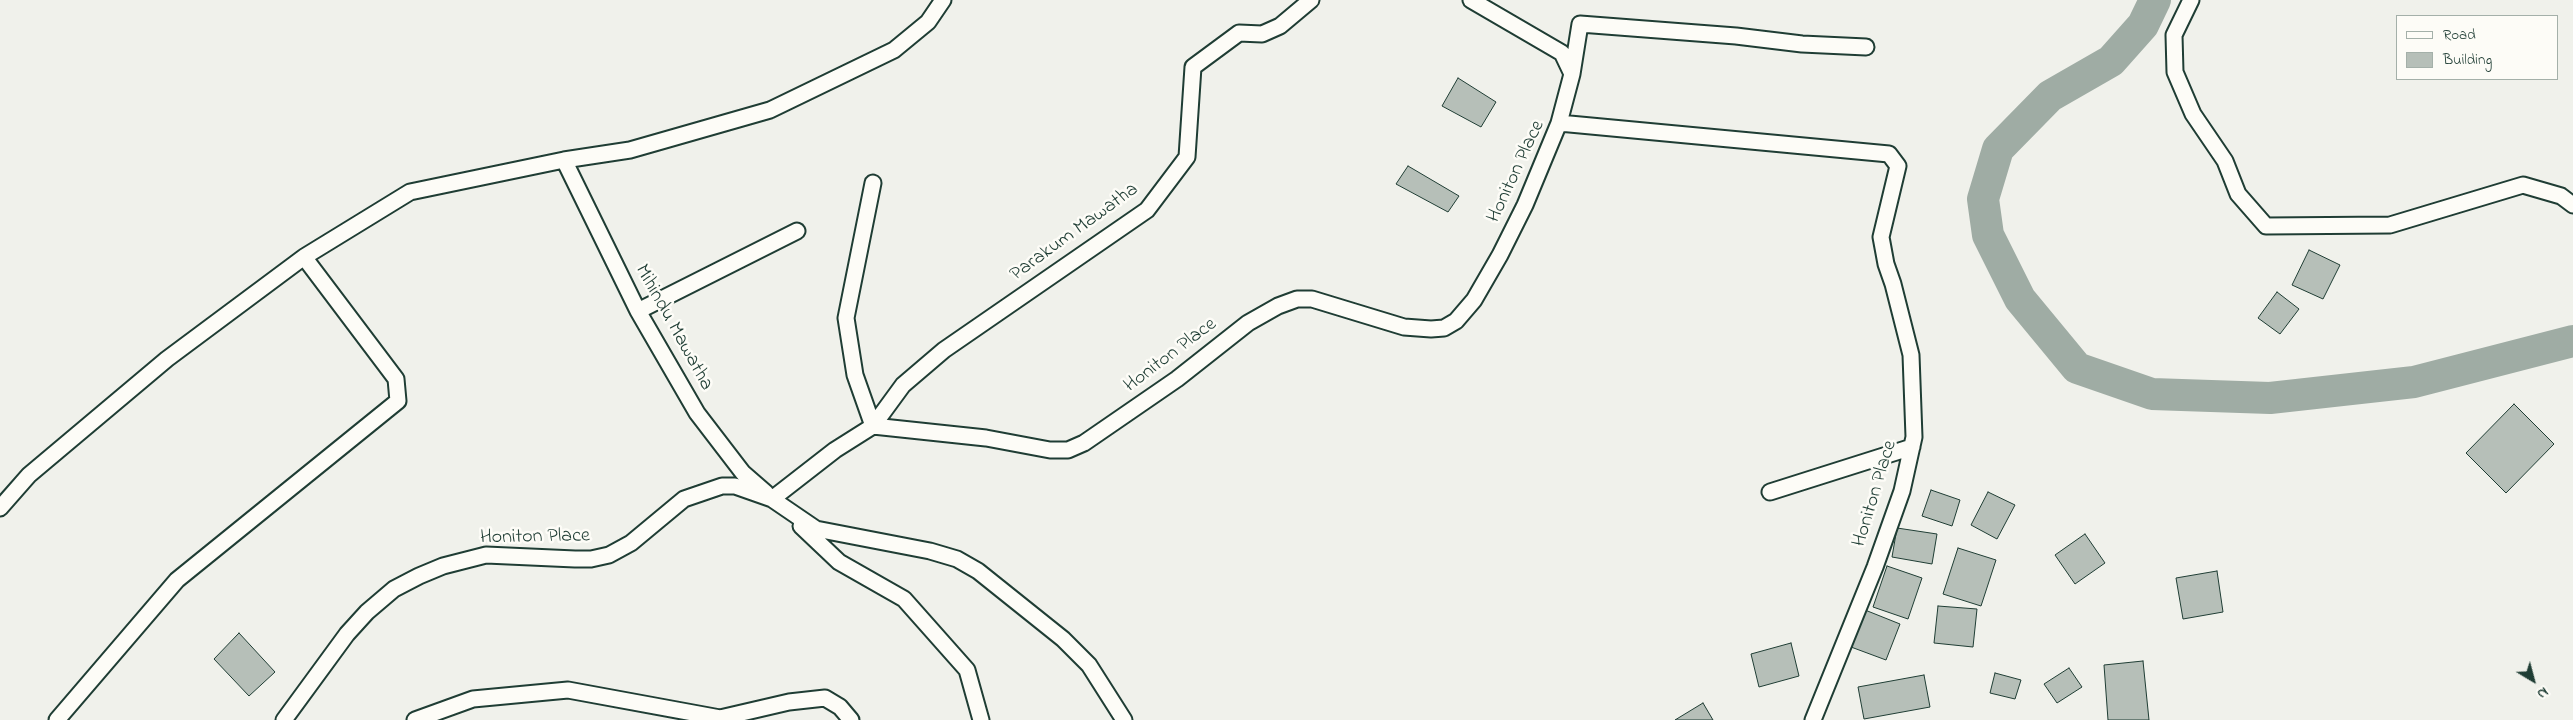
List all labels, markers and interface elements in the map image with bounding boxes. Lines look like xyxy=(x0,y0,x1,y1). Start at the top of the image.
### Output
legend xyxy=(2396,15,2558,80)
text: Road xyxy=(2443,24,2476,46)
text: Building xyxy=(2443,49,2492,71)
street label: Honiton Place xyxy=(1483,117,1551,227)
street label: Parakum Mawatha xyxy=(1006,178,1144,288)
street label: Mihindu Mawatha xyxy=(629,261,717,395)
street label: Honiton Place xyxy=(1120,313,1222,399)
street label: Honiton Place xyxy=(1848,438,1904,550)
street label: Honiton Place xyxy=(480,525,590,551)
north arrow xyxy=(2508,655,2558,705)
text: N xyxy=(2532,681,2552,704)

